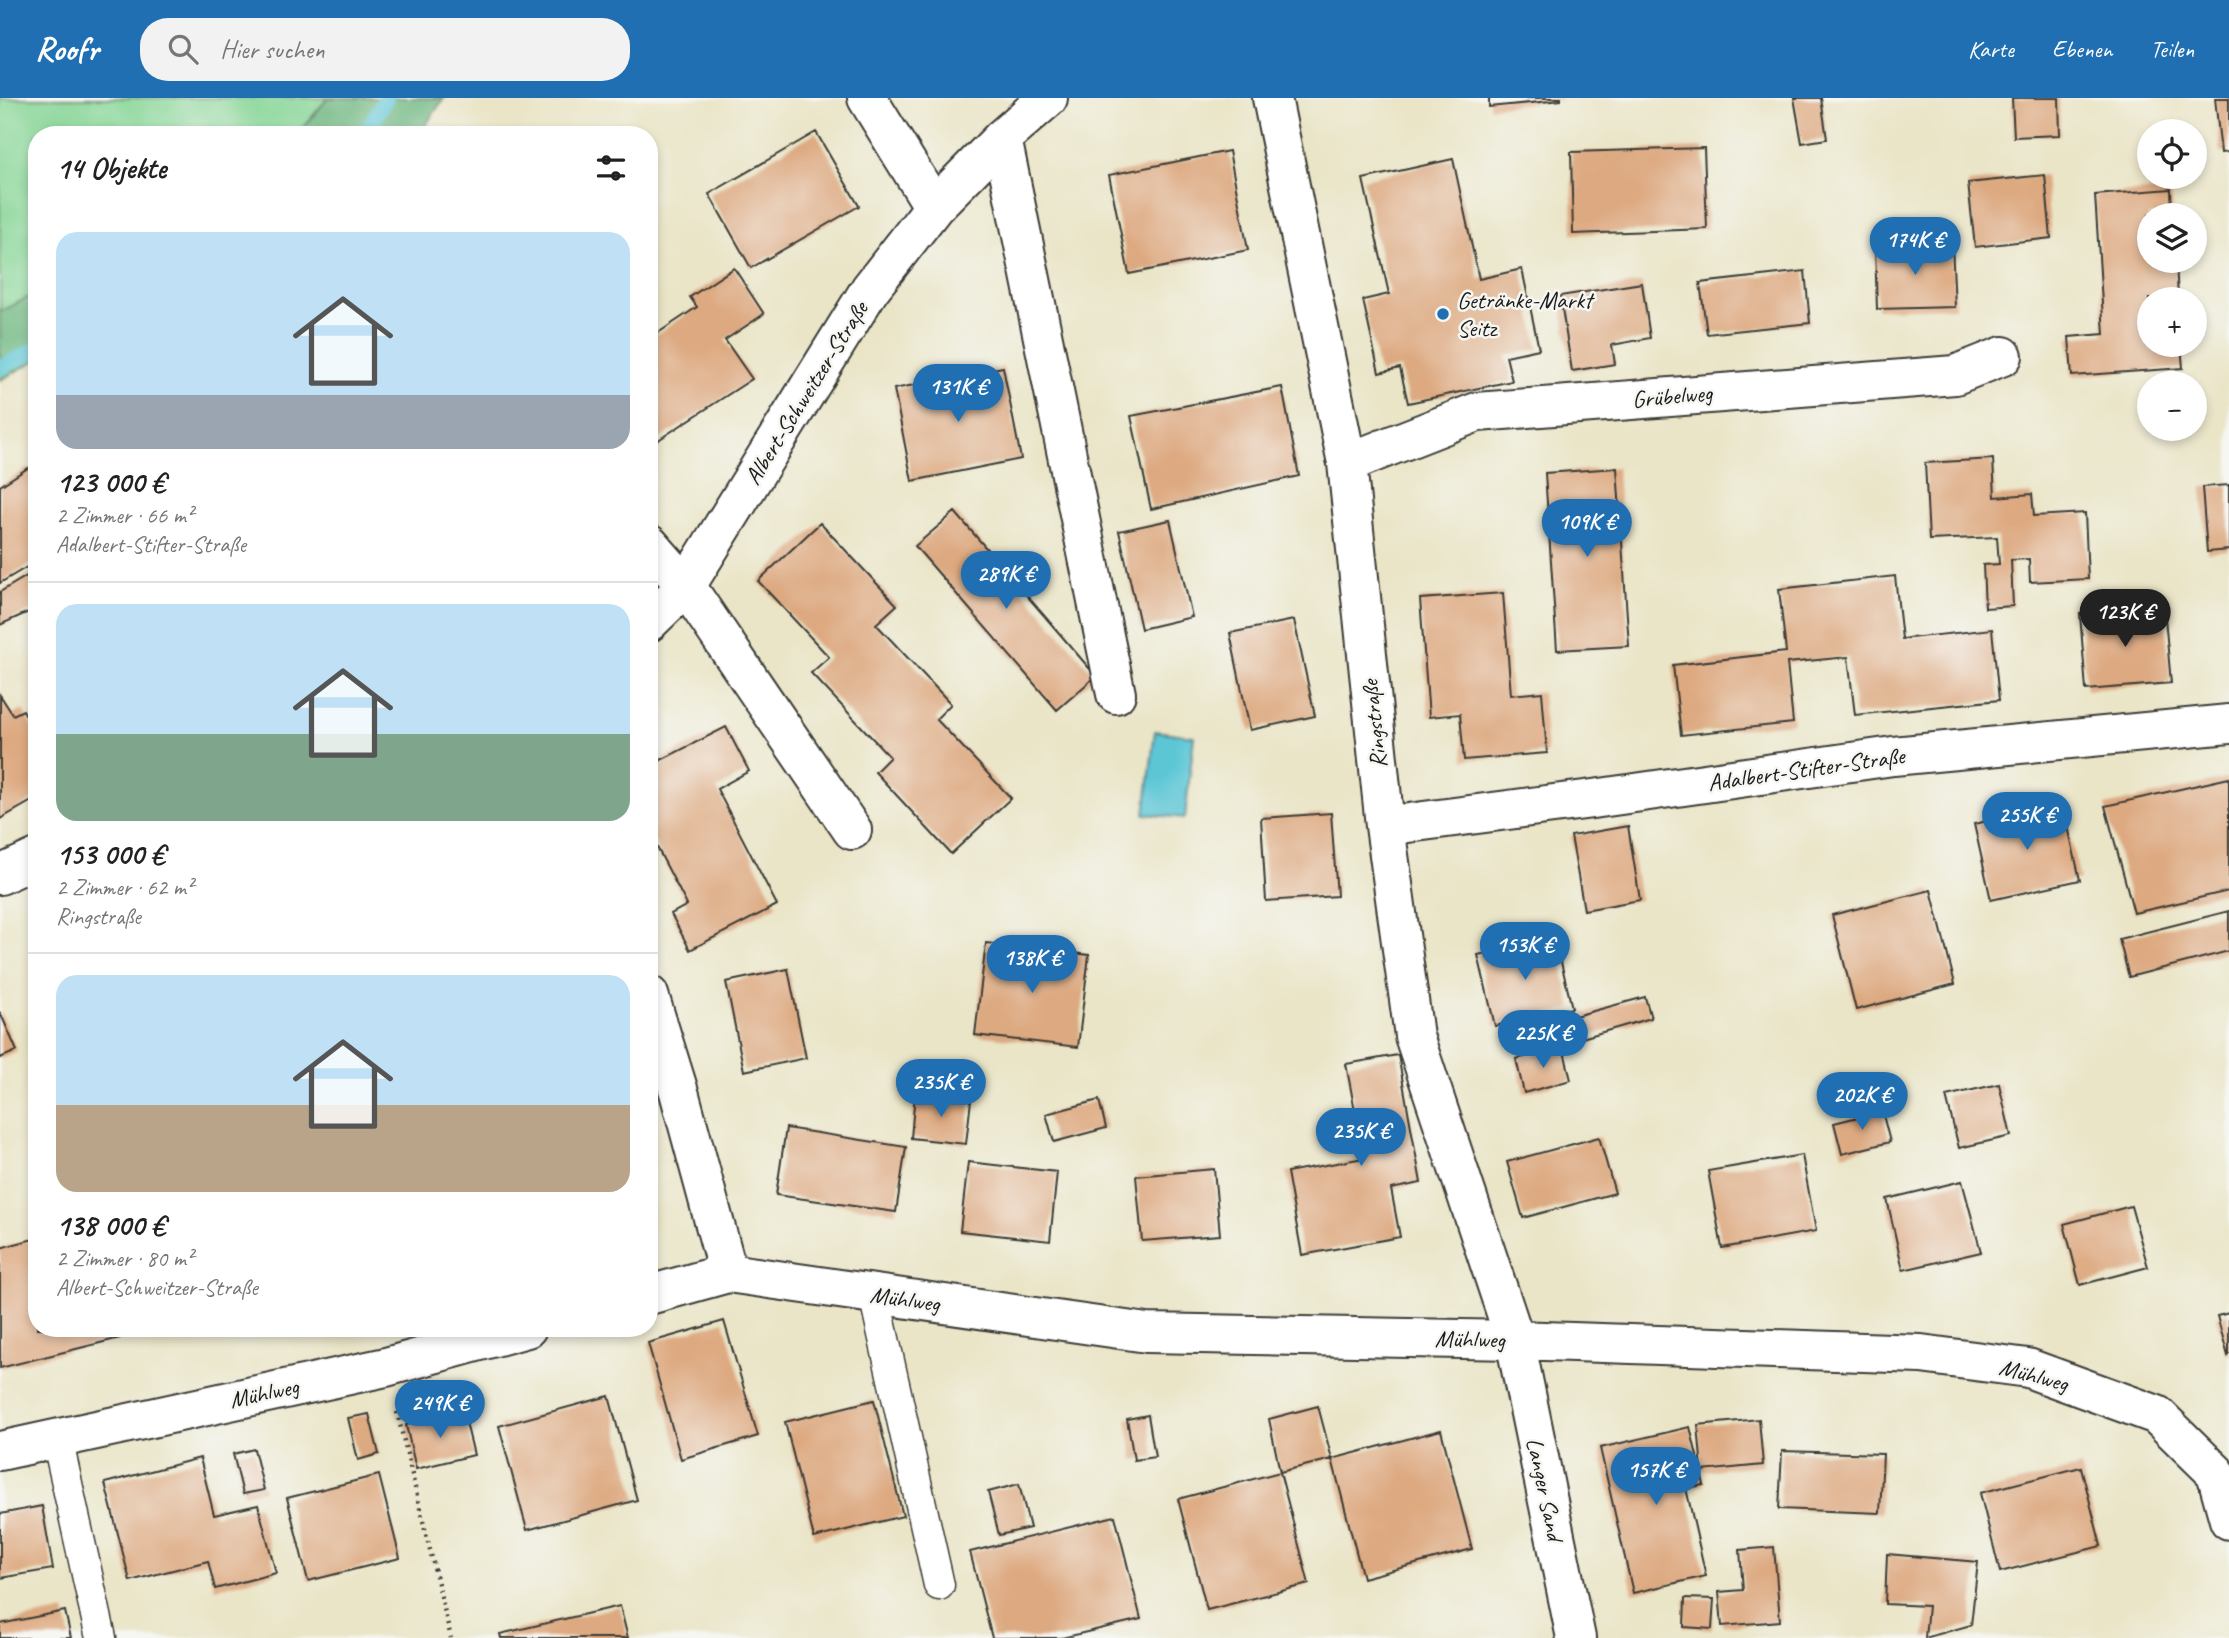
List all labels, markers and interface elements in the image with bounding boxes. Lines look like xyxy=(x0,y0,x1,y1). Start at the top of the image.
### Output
search box xyxy=(140,18,630,81)
text: Roofr xyxy=(35,28,98,70)
icon: search xyxy=(164,30,202,68)
text: Hier suchen xyxy=(220,33,325,66)
text: Karte xyxy=(1968,34,2014,64)
text: Ebenen xyxy=(2052,34,2112,64)
text: Teilen xyxy=(2150,34,2194,64)
map controls xyxy=(2137,119,2207,441)
button: locate xyxy=(2137,119,2207,189)
text: 14 Objekte xyxy=(56,149,166,187)
icon: filters xyxy=(592,149,630,187)
button: layers xyxy=(2137,203,2207,273)
pin: 174K € xyxy=(1858,218,1972,277)
text: 174K € xyxy=(1886,225,1944,254)
icon: home xyxy=(280,278,406,404)
place label: Getränke-Markt Seitz xyxy=(1457,285,1595,343)
button: + xyxy=(2137,287,2207,357)
street label: Albert-Schweitzer-Straße xyxy=(738,294,876,490)
marker: Getränke-Markt Seitz xyxy=(1435,306,1451,322)
pin: 131K € xyxy=(901,364,1015,424)
button: − xyxy=(2137,371,2207,441)
text: 131K € xyxy=(929,372,987,401)
street label: Grübelweg xyxy=(1631,377,1715,414)
text: 123 000 € xyxy=(56,463,165,501)
pin: 109K € xyxy=(1530,500,1644,559)
text: 2 Zimmer · 66 m² xyxy=(56,501,193,530)
text: 109K € xyxy=(1558,507,1616,536)
text: Adalbert-Stifter-Straße xyxy=(56,530,246,559)
pin: 289K € xyxy=(949,552,1063,611)
text: 289K € xyxy=(977,559,1035,588)
pin: 123K € xyxy=(2068,589,2182,649)
text: 123K € xyxy=(2096,597,2154,626)
icon: home xyxy=(280,650,406,776)
street label: Ringstraße xyxy=(1354,676,1394,770)
street label: Adalbert-Stifter-Straße xyxy=(1706,740,1908,798)
pin: 255K € xyxy=(1970,792,2084,852)
text: 255K € xyxy=(1998,800,2056,829)
text: 153 000 € xyxy=(56,835,165,873)
text: 2 Zimmer · 62 m² xyxy=(56,873,193,902)
text: Ringstraße xyxy=(56,902,141,931)
pin: 153K € xyxy=(1468,922,1582,982)
text: 153K € xyxy=(1496,930,1554,959)
pin: 138K € xyxy=(975,936,1089,995)
text: 138K € xyxy=(1003,943,1061,972)
pin: 225K € xyxy=(1486,1010,1600,1070)
text: 225K € xyxy=(1514,1018,1572,1047)
icon: home xyxy=(280,1021,406,1147)
pin: 235K € xyxy=(884,1060,998,1119)
text: 235K € xyxy=(912,1067,970,1096)
pin: 202K € xyxy=(1805,1072,1919,1132)
text: 202K € xyxy=(1833,1080,1891,1109)
pin: 235K € xyxy=(1304,1108,1418,1168)
text: 235K € xyxy=(1332,1116,1390,1145)
text: 138 000 € xyxy=(56,1206,165,1244)
text: 2 Zimmer · 80 m² xyxy=(56,1244,193,1273)
text: Albert-Schweitzer-Straße xyxy=(56,1273,258,1302)
street label: Mühlweg xyxy=(868,1279,943,1319)
street label: Mühlweg xyxy=(1435,1323,1507,1355)
street label: Mühlweg xyxy=(1996,1351,2073,1399)
street label: Mühlweg xyxy=(227,1371,303,1415)
pin: 249K € xyxy=(383,1380,497,1440)
text: 249K € xyxy=(411,1388,469,1417)
street label: Langer Sand xyxy=(1520,1435,1571,1546)
pin: 157K € xyxy=(1599,1448,1713,1507)
text: 157K € xyxy=(1627,1455,1685,1484)

